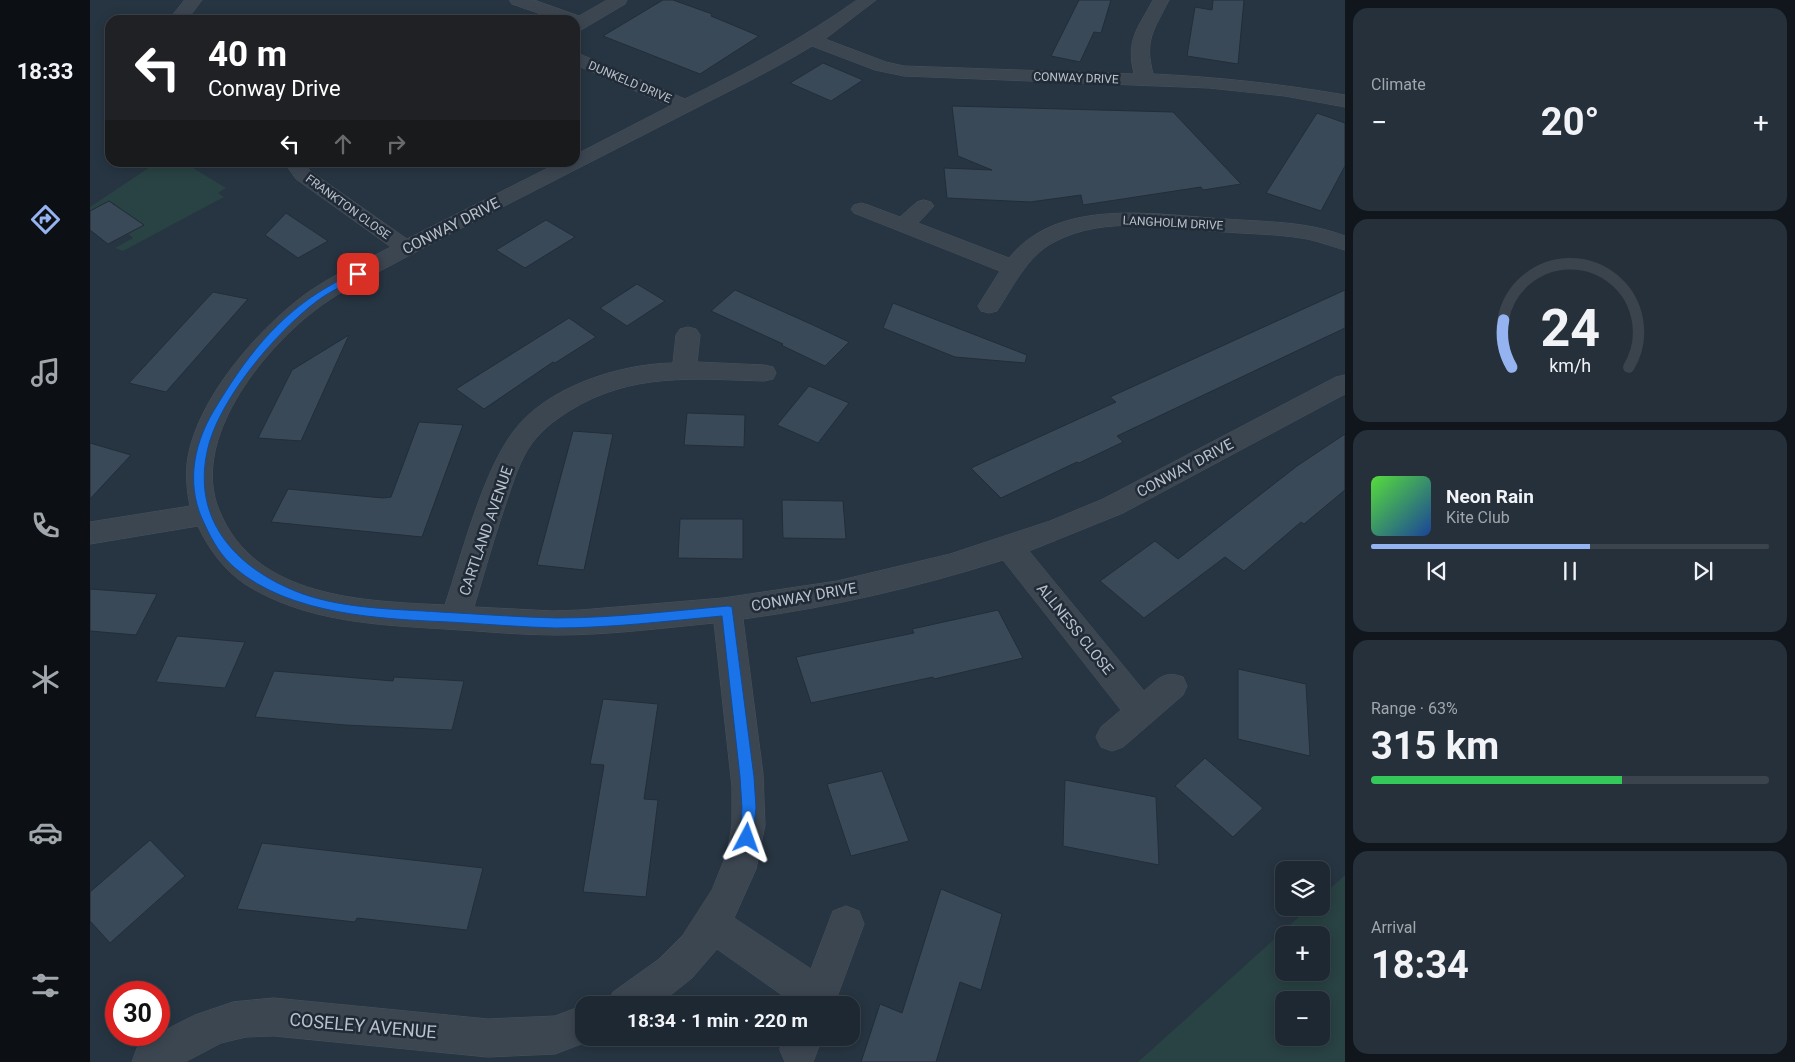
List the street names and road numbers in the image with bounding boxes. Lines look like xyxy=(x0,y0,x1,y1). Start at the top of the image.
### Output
street label: DUNKELD DRIVE xyxy=(586,58,674,106)
street label: CONWAY DRIVE xyxy=(1033,70,1119,86)
street label: FRANKTON CLOSE xyxy=(303,172,393,242)
street label: CONWAY DRIVE xyxy=(399,194,503,258)
street label: LANGHOLM DRIVE xyxy=(1122,213,1224,233)
street label: CONWAY DRIVE xyxy=(1134,435,1237,501)
street label: CARTLAND AVENUE xyxy=(455,464,517,598)
street label: CONWAY DRIVE xyxy=(750,579,859,615)
street label: ALLNESS CLOSE xyxy=(1033,580,1117,678)
street label: COSELEY AVENUE xyxy=(289,1009,437,1042)

